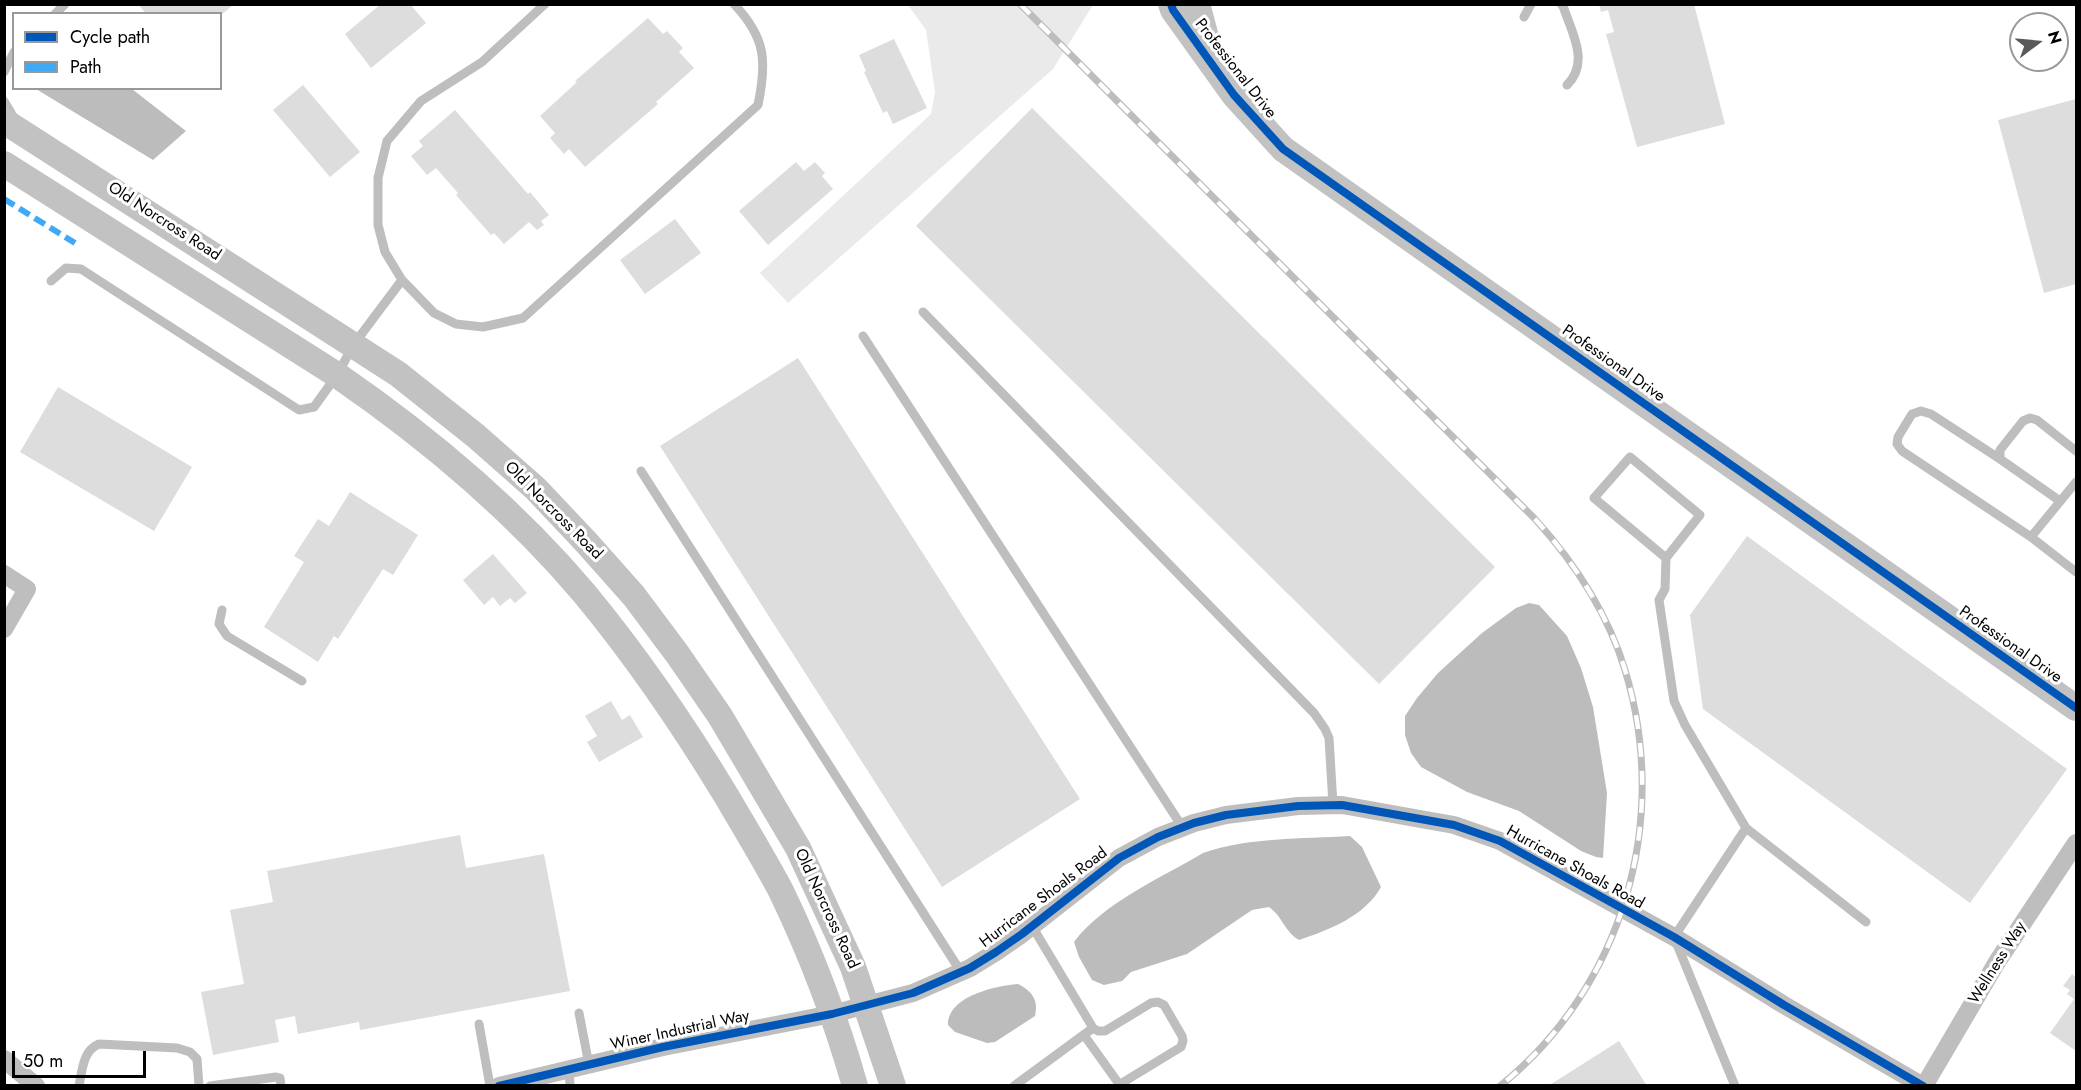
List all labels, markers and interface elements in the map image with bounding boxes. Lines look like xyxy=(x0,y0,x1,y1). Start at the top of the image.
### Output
legend xyxy=(12,12,222,90)
north arrow xyxy=(2009,12,2069,72)
street label: Professional Drive xyxy=(1190,15,1280,123)
text: Cycle path xyxy=(70,24,150,50)
text: N xyxy=(2042,28,2068,47)
text: Path xyxy=(70,54,102,80)
street label: Old Norcross Road xyxy=(104,178,224,266)
street label: Professional Drive xyxy=(1558,321,1668,407)
street label: Old Norcross Road xyxy=(500,458,606,564)
street label: Professional Drive xyxy=(1955,602,2065,688)
street label: Hurricane Shoals Road xyxy=(1503,822,1647,914)
street label: Hurricane Shoals Road xyxy=(976,844,1112,952)
street label: Old Norcross Road xyxy=(790,846,862,972)
street label: Wellness Way xyxy=(1965,918,2031,1008)
street label: Winer Industrial Way xyxy=(609,1007,751,1055)
scale bar xyxy=(15,1039,148,1077)
text: 50 m xyxy=(23,1048,63,1074)

